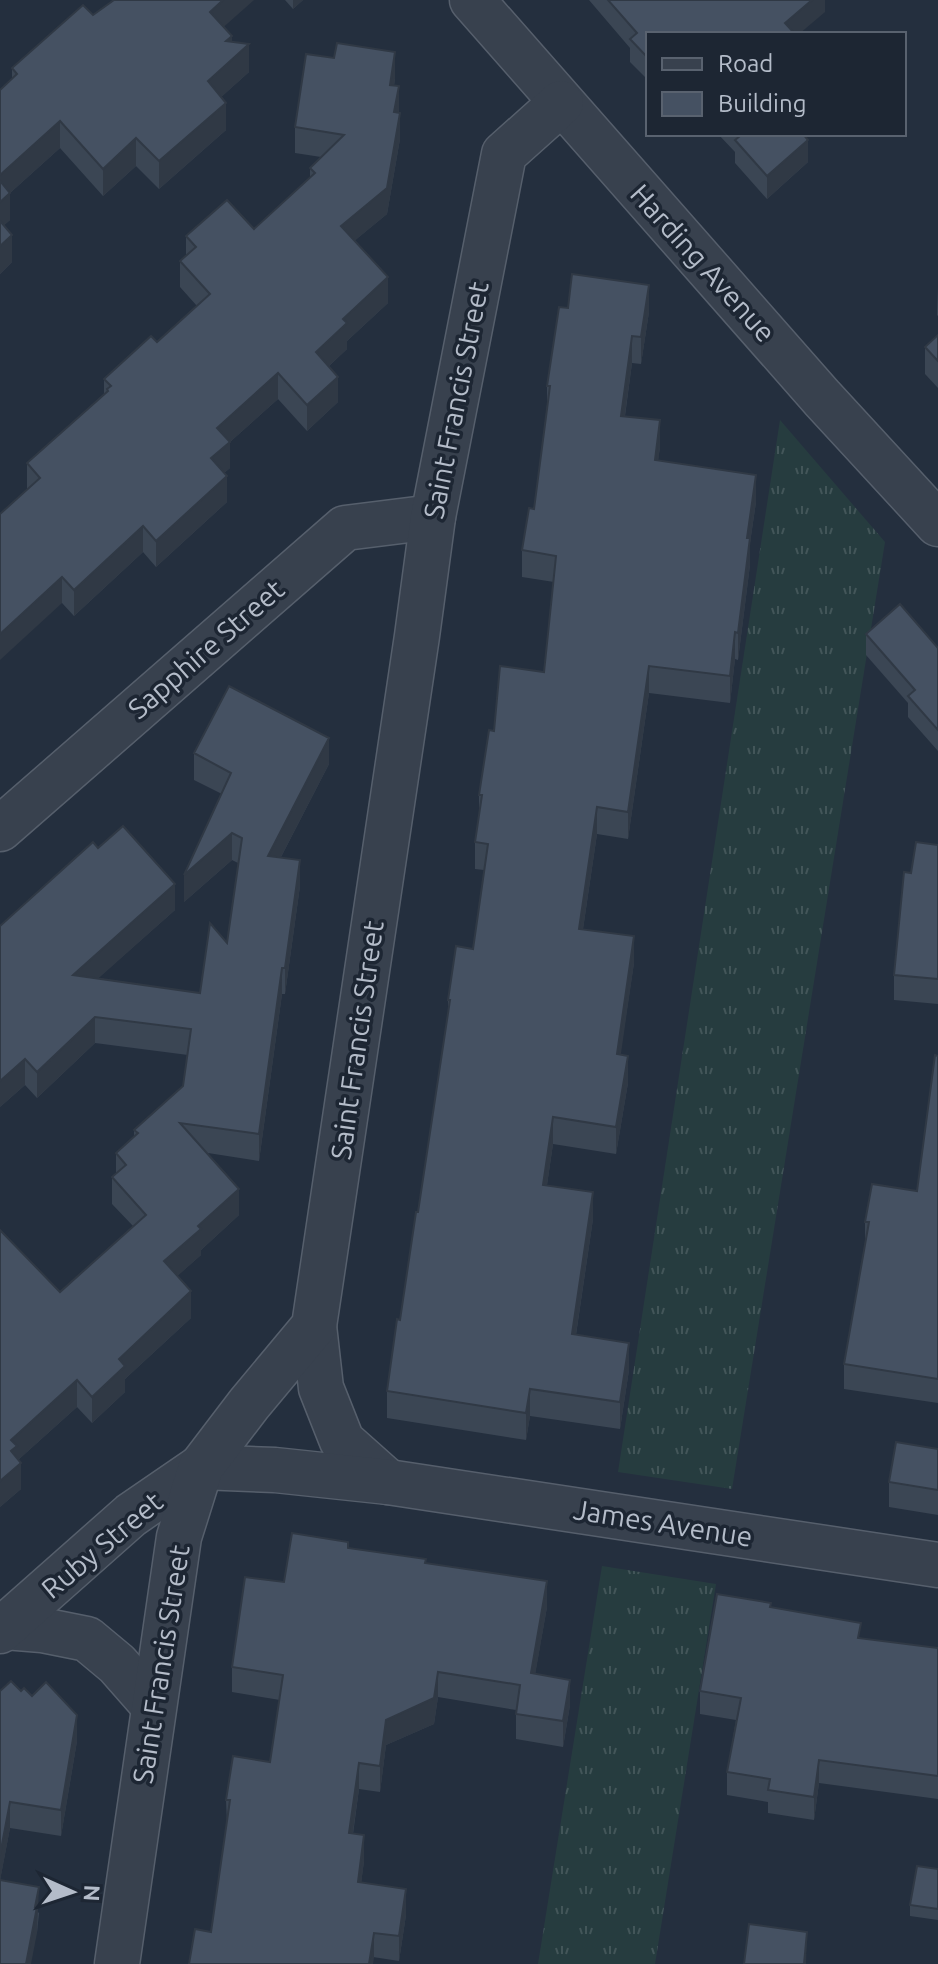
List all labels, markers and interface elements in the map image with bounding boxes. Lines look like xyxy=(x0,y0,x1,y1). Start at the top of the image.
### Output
legend xyxy=(646,32,906,136)
text: Road xyxy=(718,50,773,77)
text: Building xyxy=(718,90,806,117)
street label: Harding Avenue xyxy=(625,178,782,348)
street label: Saint Francis Street xyxy=(417,279,494,521)
street label: Sapphire Street xyxy=(122,573,290,724)
street label: Saint Francis Street xyxy=(324,918,389,1161)
street label: Ruby Street xyxy=(35,1485,168,1604)
street label: James Avenue xyxy=(571,1493,755,1552)
street label: Saint Francis Street xyxy=(126,1542,195,1785)
north arrow xyxy=(32,1852,112,1932)
text: N xyxy=(80,1884,105,1902)

